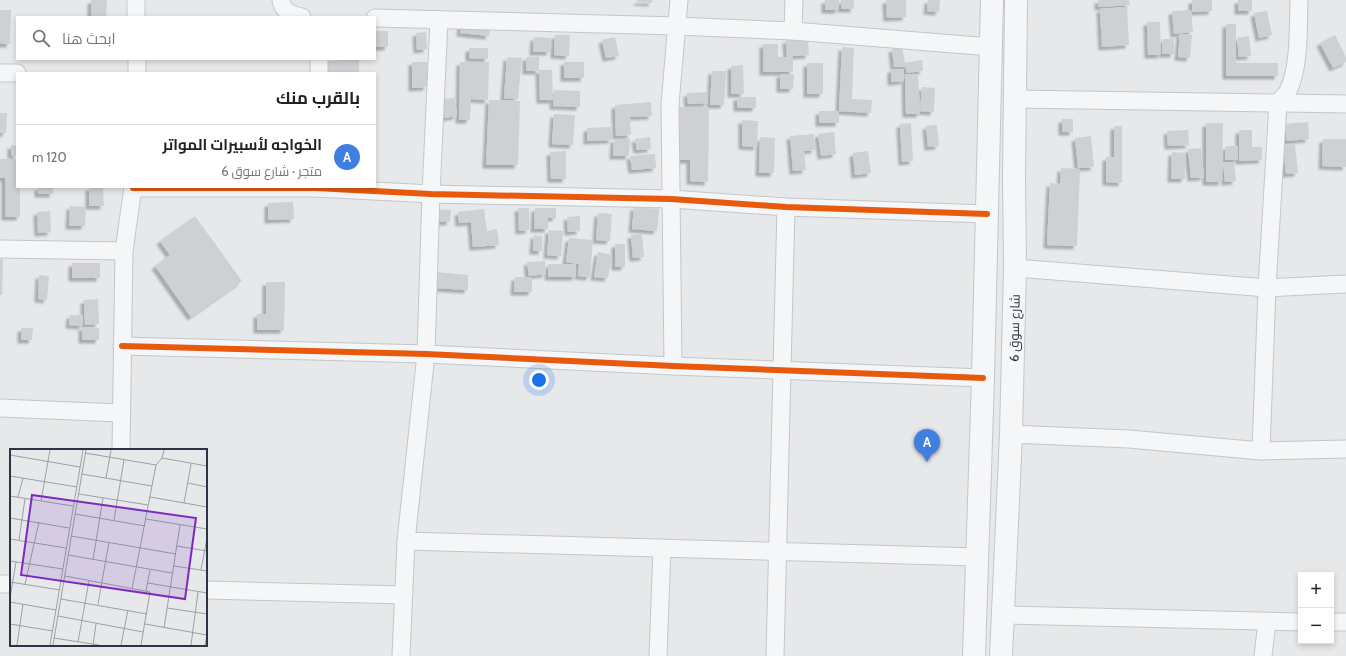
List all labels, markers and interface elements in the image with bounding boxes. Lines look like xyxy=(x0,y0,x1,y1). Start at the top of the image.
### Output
search box xyxy=(16,16,376,60)
icon: search xyxy=(30,27,52,49)
text: ابحث هنا xyxy=(62,30,116,48)
text: بالقرب منك xyxy=(276,88,360,108)
text: الخواجه لأسبيرات المواتر xyxy=(162,136,322,154)
text: 120 m xyxy=(32,149,66,165)
text: A xyxy=(343,149,351,165)
text: متجر · شارع سوق 6 xyxy=(221,163,322,179)
street label: شارع سوق 6 xyxy=(1005,294,1024,362)
your location xyxy=(529,370,549,390)
pin: A xyxy=(914,429,940,462)
inset map xyxy=(10,449,207,646)
map controls xyxy=(1298,572,1334,644)
button: + xyxy=(1298,572,1334,608)
button: − xyxy=(1298,608,1334,644)

